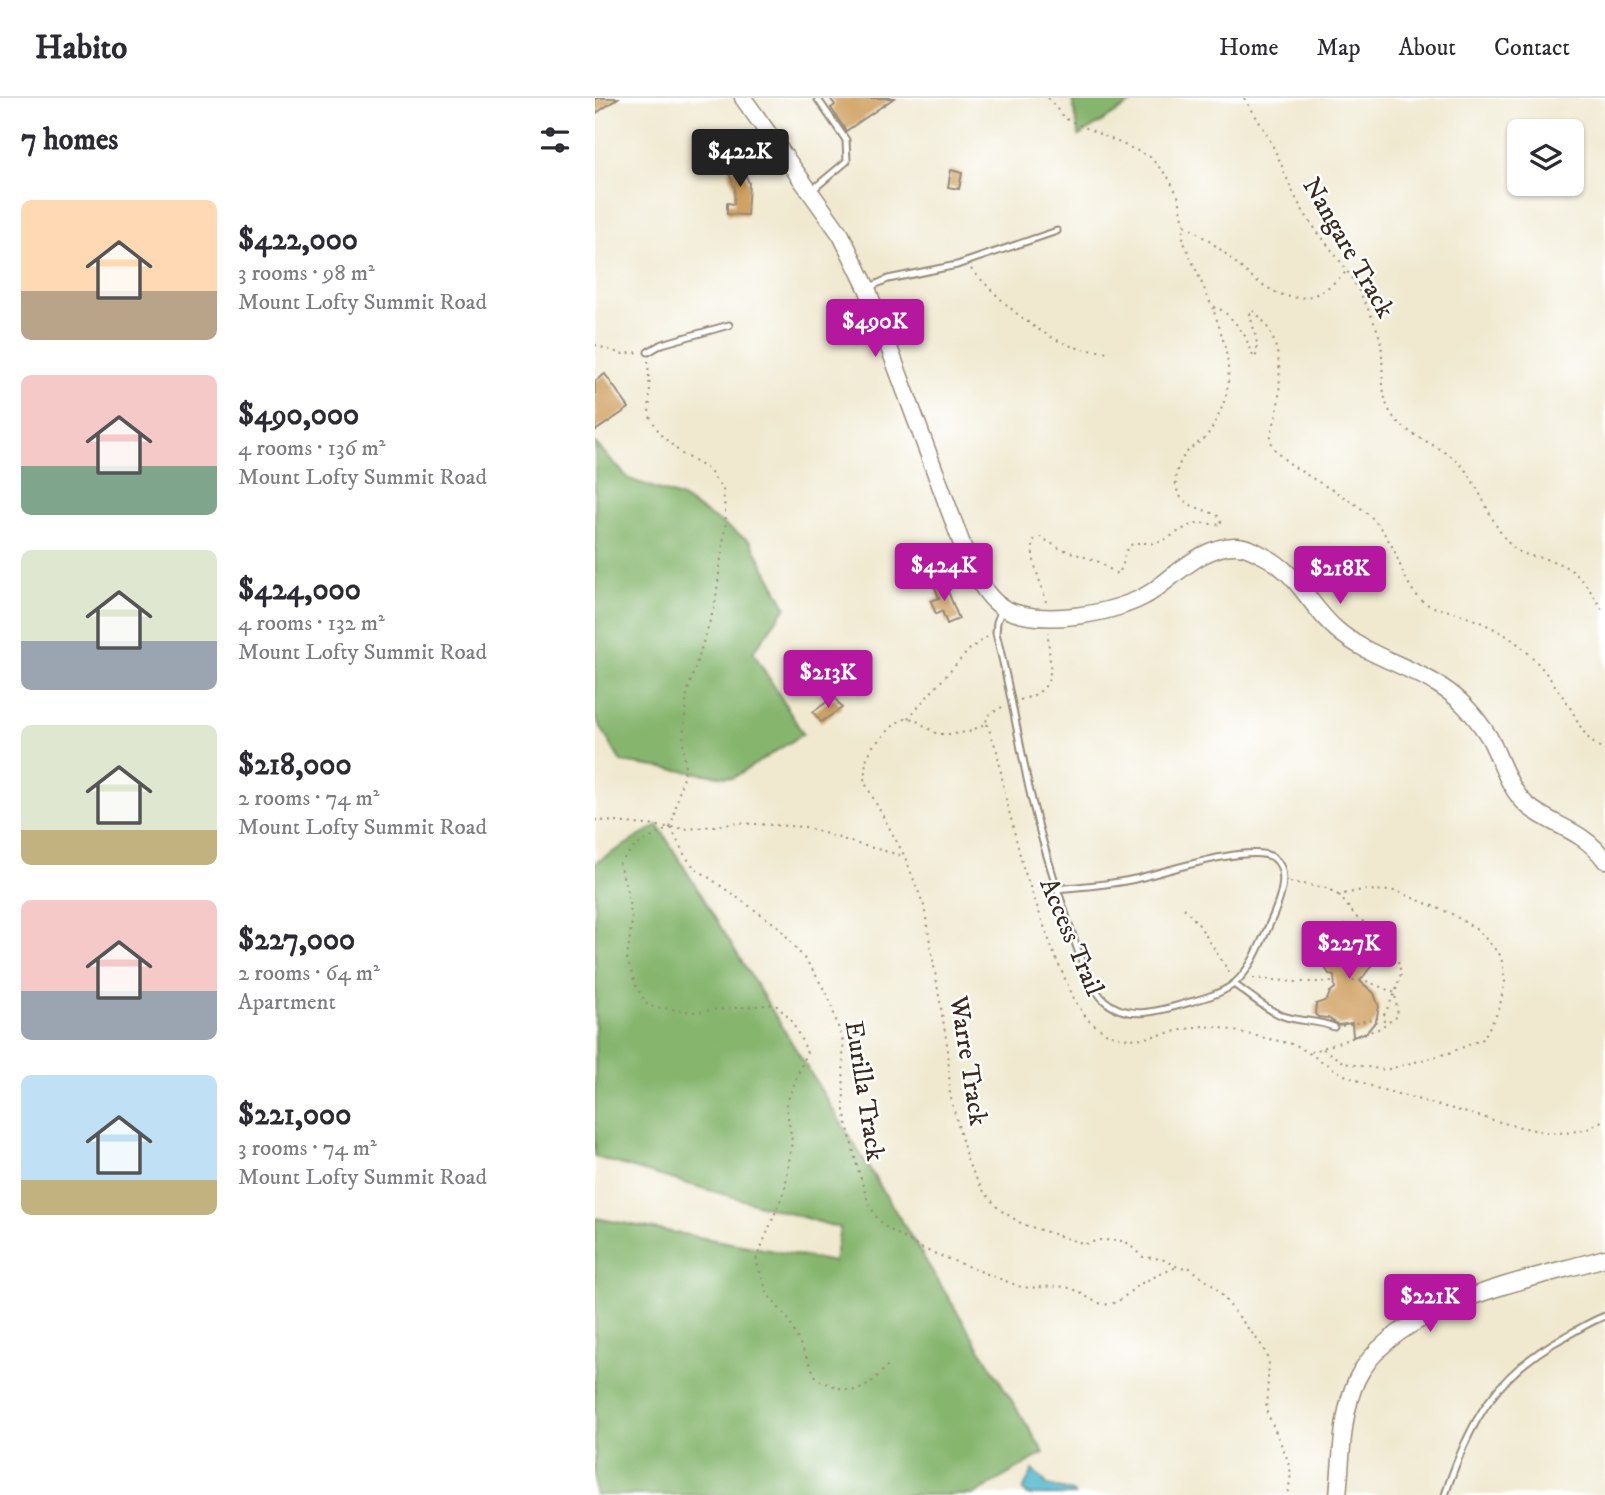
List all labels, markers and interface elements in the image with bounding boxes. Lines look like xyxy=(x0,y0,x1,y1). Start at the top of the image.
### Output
text: Habito xyxy=(35,28,127,69)
text: Home xyxy=(1219,33,1278,63)
text: Map xyxy=(1316,33,1361,63)
text: About xyxy=(1399,33,1456,63)
text: Contact xyxy=(1494,33,1570,63)
map controls xyxy=(1507,119,1584,196)
button: layers xyxy=(1507,119,1584,196)
icon: filters xyxy=(536,121,574,159)
text: 7 homes xyxy=(21,122,118,159)
pin: $422K xyxy=(691,130,789,189)
text: $422K xyxy=(708,137,772,166)
street label: Nangare Track xyxy=(1294,172,1402,324)
text: $422,000 xyxy=(238,222,358,259)
icon: home xyxy=(77,228,161,312)
text: 3 rooms · 98 m² xyxy=(238,259,375,288)
text: Mount Lofty Summit Road xyxy=(238,288,487,317)
pin: $490K xyxy=(826,300,924,359)
text: $490K xyxy=(842,307,908,336)
text: $490,000 xyxy=(238,397,359,434)
icon: home xyxy=(77,403,161,487)
text: 4 rooms · 136 m² xyxy=(238,434,385,463)
text: Mount Lofty Summit Road xyxy=(238,463,487,492)
pin: $424K xyxy=(895,544,993,603)
pin: $218K xyxy=(1291,546,1389,606)
text: $424K xyxy=(911,551,977,580)
text: $218K xyxy=(1310,554,1370,583)
text: $424,000 xyxy=(238,572,361,609)
icon: home xyxy=(77,578,161,662)
text: 4 rooms · 132 m² xyxy=(238,609,385,638)
text: Mount Lofty Summit Road xyxy=(238,638,487,667)
pin: $213K xyxy=(779,650,877,710)
text: $213K xyxy=(799,658,857,687)
text: $218,000 xyxy=(238,747,352,784)
icon: home xyxy=(77,753,161,837)
text: 2 rooms · 74 m² xyxy=(238,784,379,813)
text: Mount Lofty Summit Road xyxy=(238,813,487,842)
street label: Access Trail xyxy=(1031,873,1111,1001)
text: $227,000 xyxy=(238,922,355,959)
pin: $227K xyxy=(1300,922,1398,981)
icon: home xyxy=(77,928,161,1012)
text: $227K xyxy=(1318,929,1380,958)
text: 2 rooms · 64 m² xyxy=(238,959,380,988)
text: Apartment xyxy=(238,988,336,1017)
street label: Warre Track xyxy=(941,993,995,1128)
street label: Eurilla Track xyxy=(837,1019,891,1164)
text: $221,000 xyxy=(238,1097,351,1134)
icon: home xyxy=(77,1103,161,1187)
text: 3 rooms · 74 m² xyxy=(238,1134,377,1163)
text: Mount Lofty Summit Road xyxy=(238,1163,487,1192)
pin: $221K xyxy=(1381,1274,1479,1334)
text: $221K xyxy=(1400,1282,1460,1311)

